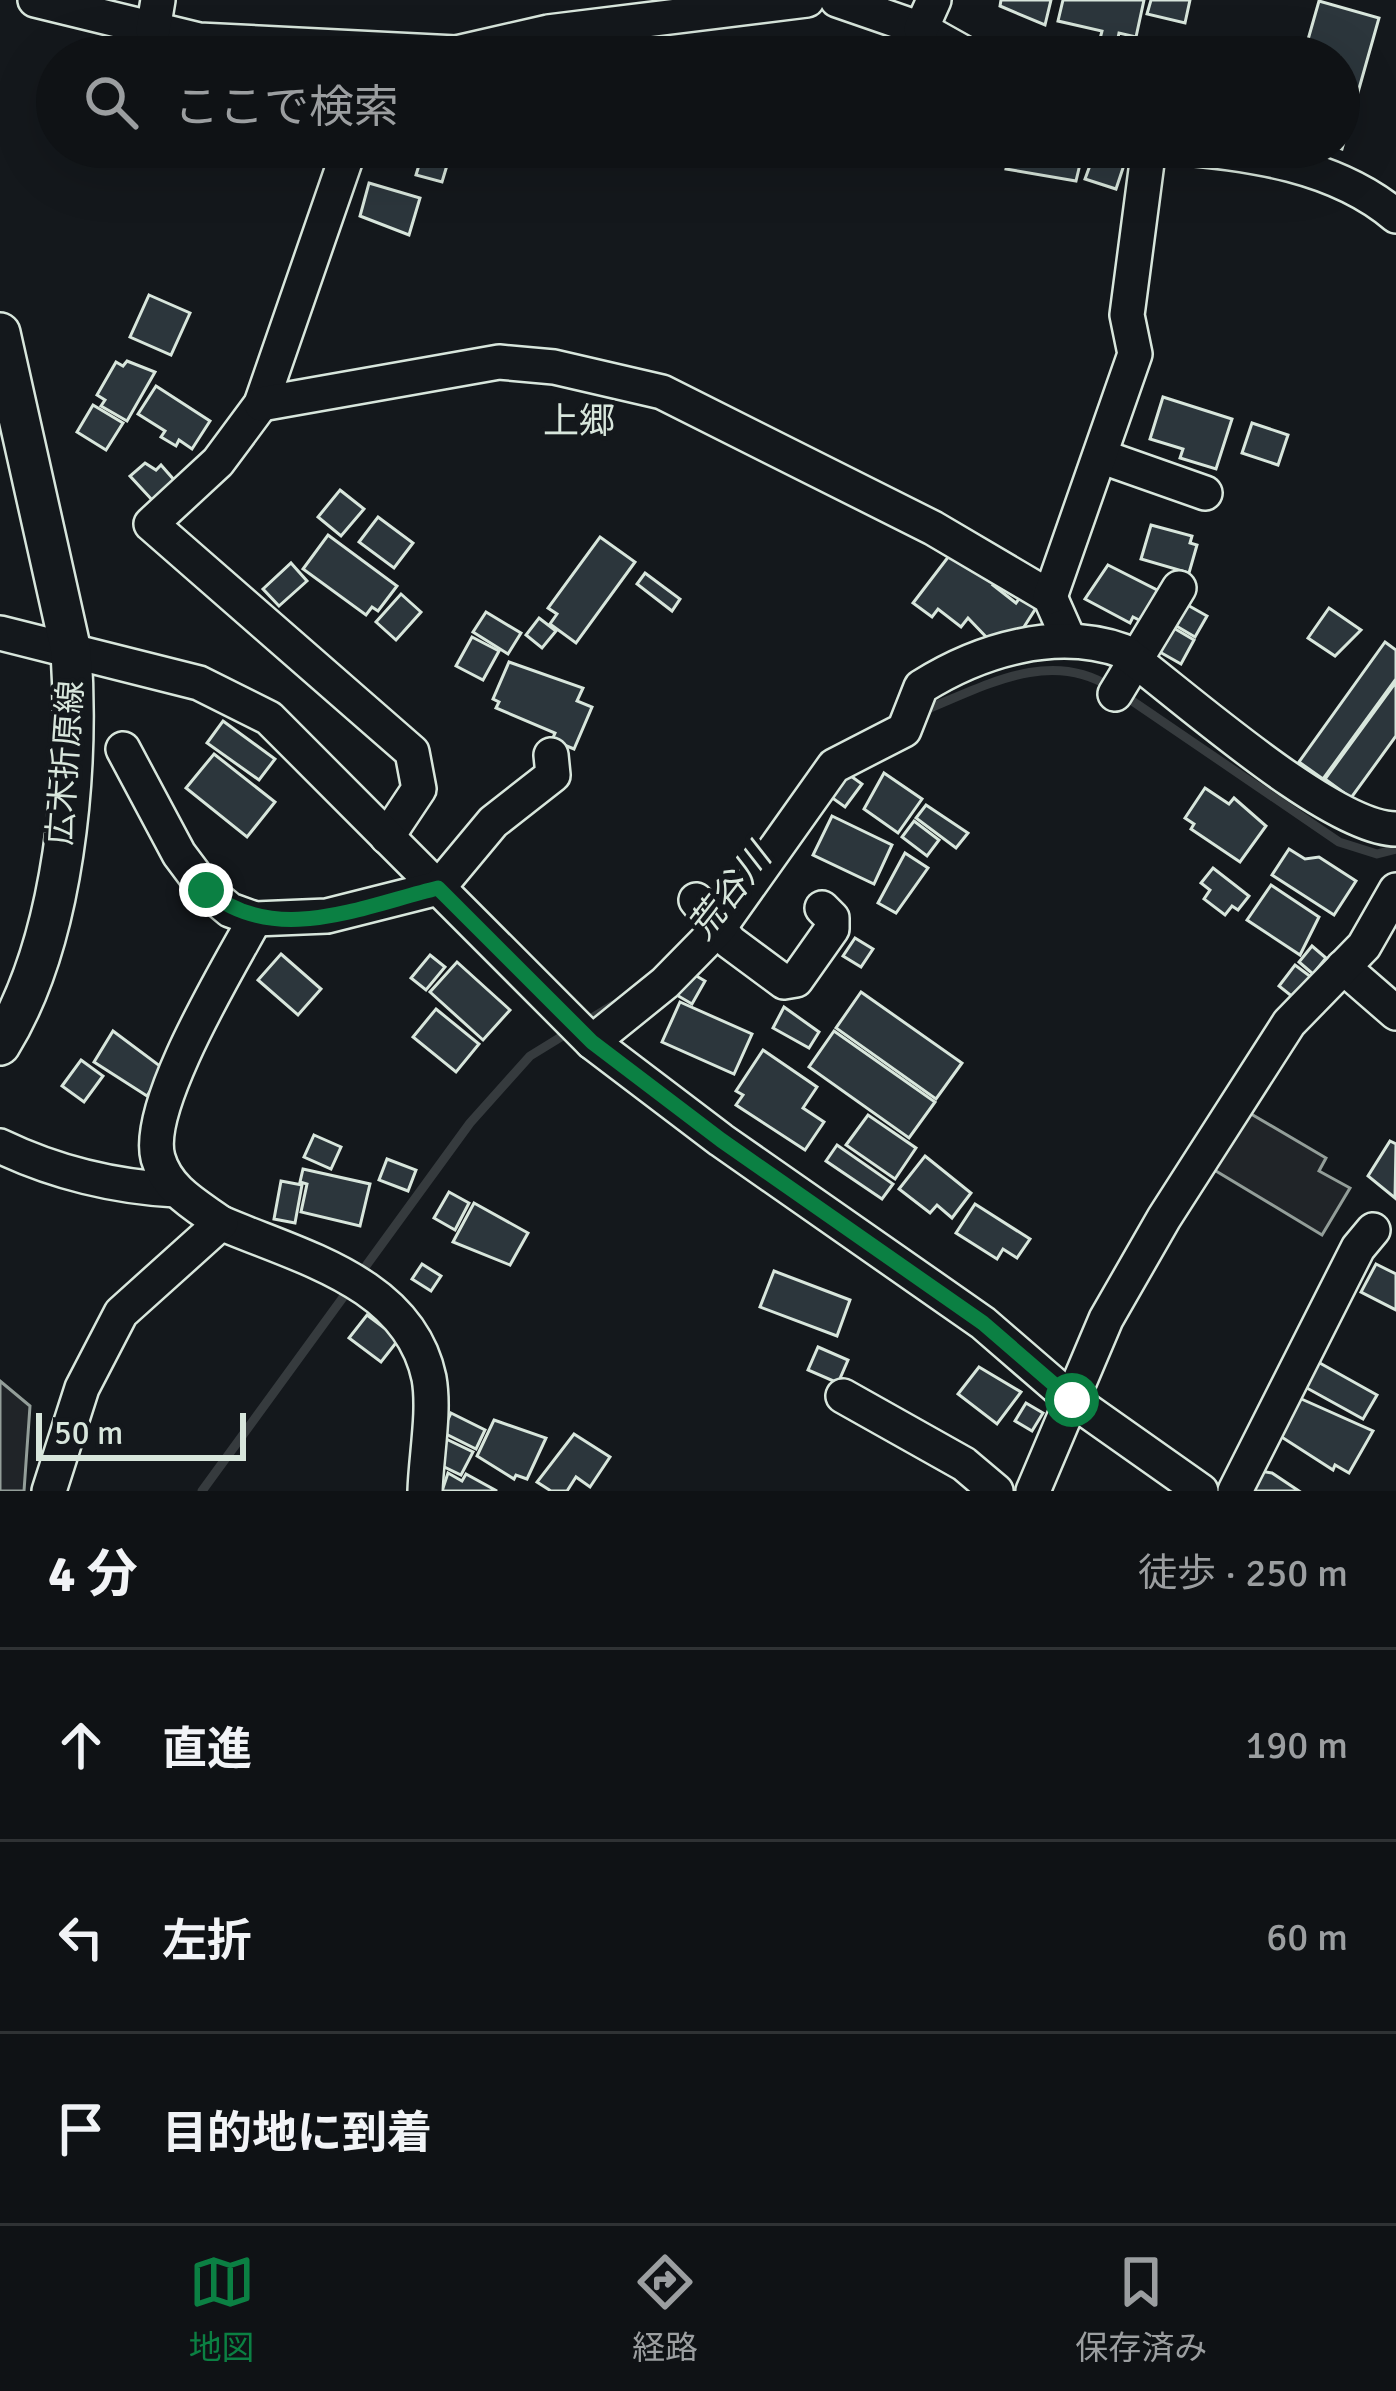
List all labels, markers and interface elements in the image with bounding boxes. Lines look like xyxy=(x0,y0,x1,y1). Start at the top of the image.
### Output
search box xyxy=(36,36,1360,168)
icon: search xyxy=(78,69,144,135)
text: ここで検索 xyxy=(174,80,399,135)
district label: 上郷 xyxy=(543,399,615,444)
street label: 広木折原線 xyxy=(40,679,92,847)
water label: 荒谷川 xyxy=(679,832,783,948)
route end xyxy=(179,863,233,917)
route start xyxy=(1045,1373,1099,1427)
scale bar xyxy=(36,1407,246,1460)
text: 50 m xyxy=(54,1413,123,1454)
text: 4 分 xyxy=(48,1543,138,1606)
text: 徒歩 · 250 m xyxy=(1138,1549,1348,1597)
icon: ahead xyxy=(48,1712,114,1778)
text: 190 m xyxy=(1245,1721,1348,1769)
text: 直進 xyxy=(162,1722,252,1777)
icon: left xyxy=(48,1904,114,1970)
text: 60 m xyxy=(1266,1913,1348,1961)
text: 左折 xyxy=(162,1914,252,1969)
icon: arrive xyxy=(48,2096,114,2162)
text: 目的地に到着 xyxy=(162,2106,432,2161)
tab: 地図 xyxy=(189,2249,255,2369)
tab: 経路 xyxy=(632,2249,698,2369)
tab: 保存済み xyxy=(1075,2249,1207,2369)

